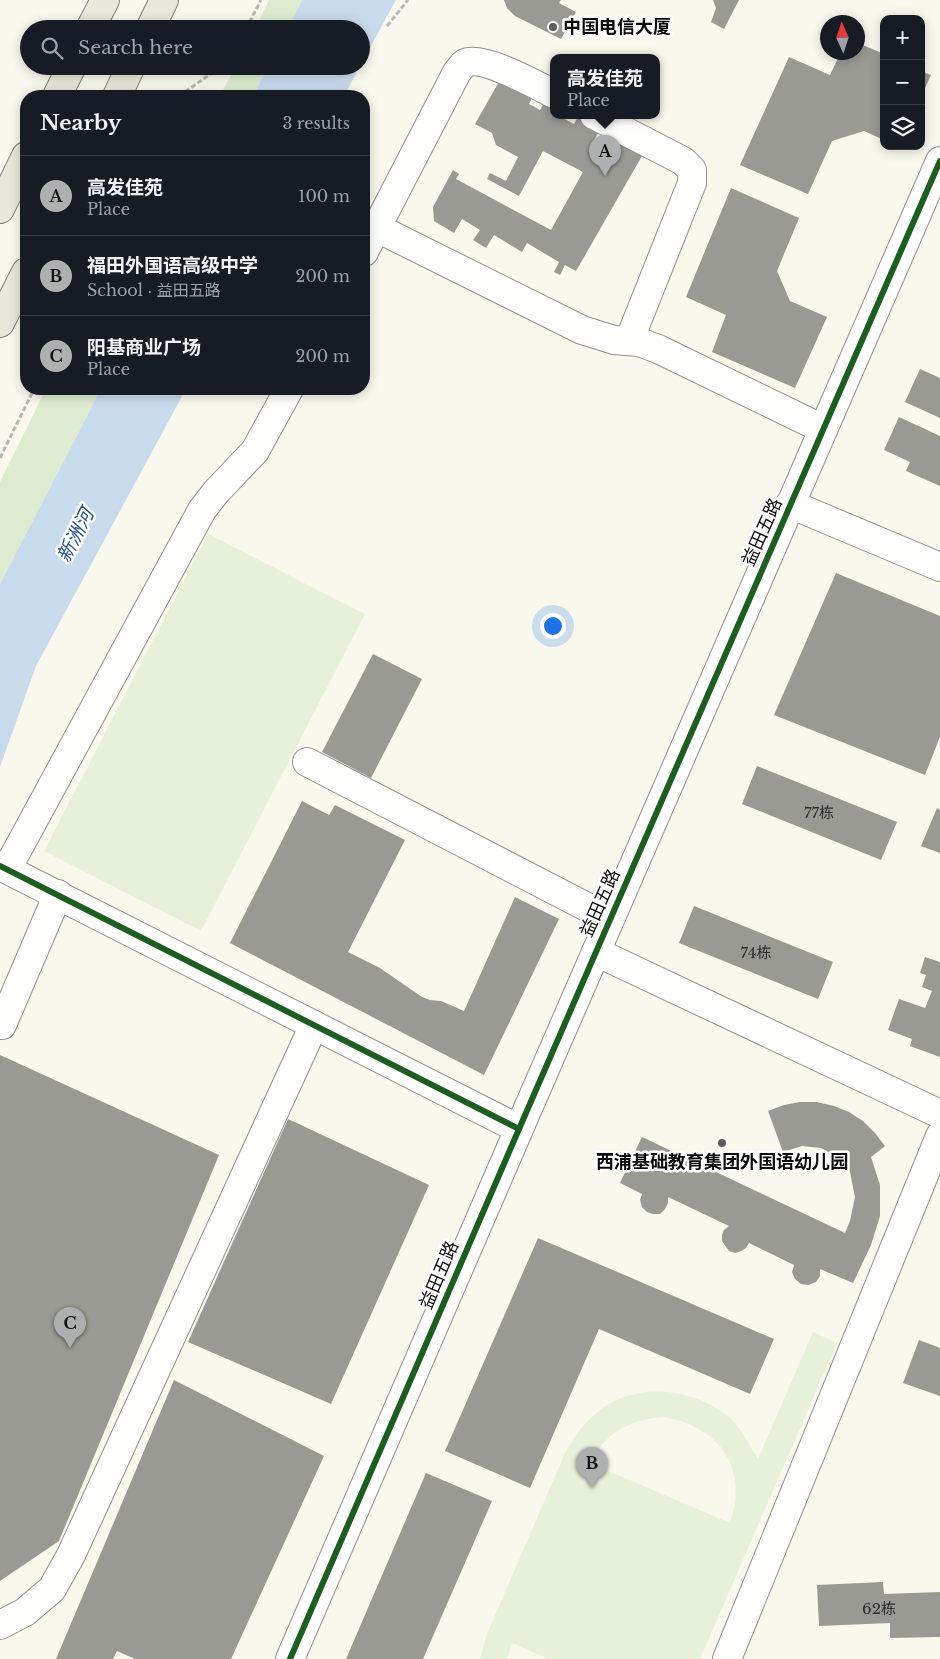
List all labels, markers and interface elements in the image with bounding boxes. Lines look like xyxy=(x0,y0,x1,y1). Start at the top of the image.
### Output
north arrow xyxy=(820,15,865,60)
map controls xyxy=(880,15,925,150)
button: + xyxy=(880,15,925,60)
place label: 中国电信大厦 xyxy=(563,16,671,38)
search box xyxy=(20,20,370,75)
marker: 中国电信大厦 xyxy=(547,21,559,33)
icon: search xyxy=(38,34,66,62)
text: Search here xyxy=(78,36,193,59)
popup xyxy=(550,54,660,119)
button: − xyxy=(880,60,925,105)
text: 高发佳苑 xyxy=(567,67,643,90)
text: Place xyxy=(567,90,610,110)
button: layers xyxy=(880,105,925,150)
text: Nearby xyxy=(40,110,121,136)
text: 3 results xyxy=(282,113,350,133)
pin: A xyxy=(589,135,621,176)
text: 高发佳苑 xyxy=(87,176,163,199)
text: A xyxy=(50,186,62,206)
text: 100 m xyxy=(298,186,350,206)
text: Place xyxy=(87,199,130,219)
text: 福田外国语高级中学 xyxy=(87,254,258,277)
text: B xyxy=(50,266,62,286)
text: 200 m xyxy=(296,266,350,286)
text: School · 益田五路 xyxy=(87,280,221,300)
text: 阳基商业广场 xyxy=(87,336,201,359)
text: C xyxy=(49,346,63,366)
text: 200 m xyxy=(296,346,350,366)
text: Place xyxy=(87,359,130,379)
street label: 益田五路 xyxy=(737,495,787,569)
water label: 新洲河 xyxy=(52,501,100,566)
your location xyxy=(540,613,566,639)
house number: 77栋 xyxy=(804,803,834,822)
street label: 益田五路 xyxy=(575,866,625,940)
house number: 74栋 xyxy=(740,943,772,962)
marker: 西浦基础教育集团外国语幼儿园 xyxy=(716,1137,728,1149)
place label: 西浦基础教育集团外国语幼儿园 xyxy=(596,1151,848,1173)
street label: 益田五路 xyxy=(415,1238,463,1312)
pin: C xyxy=(54,1307,86,1348)
pin: B xyxy=(576,1447,608,1488)
house number: 62栋 xyxy=(862,1599,896,1618)

